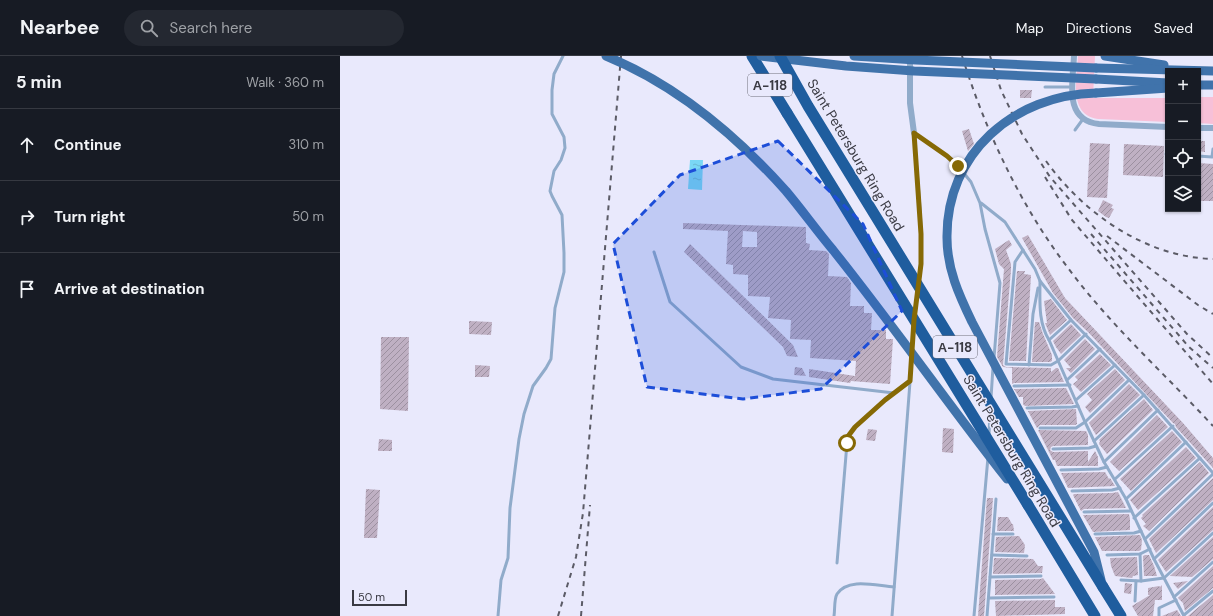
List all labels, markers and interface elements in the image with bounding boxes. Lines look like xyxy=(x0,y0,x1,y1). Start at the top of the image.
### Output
search box xyxy=(124,10,404,46)
text: Nearbee xyxy=(20,15,100,40)
icon: search xyxy=(138,17,160,39)
text: Search here xyxy=(170,18,252,38)
text: Map xyxy=(1016,19,1044,37)
text: Directions xyxy=(1066,19,1132,37)
text: Saved xyxy=(1154,19,1193,37)
map controls xyxy=(1165,68,1201,212)
button: + xyxy=(1165,68,1201,104)
text: 5 min xyxy=(16,71,62,93)
text: Walk · 360 m xyxy=(246,74,324,91)
road number: А-118 xyxy=(748,74,792,96)
street label: Saint Petersburg Ring Road xyxy=(803,76,909,234)
button: − xyxy=(1165,104,1201,140)
icon: ahead xyxy=(16,134,38,156)
text: Continue xyxy=(54,135,122,155)
text: 310 m xyxy=(289,136,324,153)
button: locate xyxy=(1165,140,1201,176)
route end xyxy=(949,157,967,175)
button: layers xyxy=(1165,176,1201,212)
icon: right xyxy=(16,206,38,228)
text: Turn right xyxy=(54,207,125,227)
text: 50 m xyxy=(292,208,324,225)
icon: arrive xyxy=(16,278,38,300)
text: Arrive at destination xyxy=(54,279,205,299)
road number: А-118 xyxy=(933,336,977,358)
street label: Saint Petersburg Ring Road xyxy=(959,372,1065,530)
route start xyxy=(838,434,856,452)
scale bar xyxy=(352,588,407,607)
text: 50 m xyxy=(358,590,385,604)

